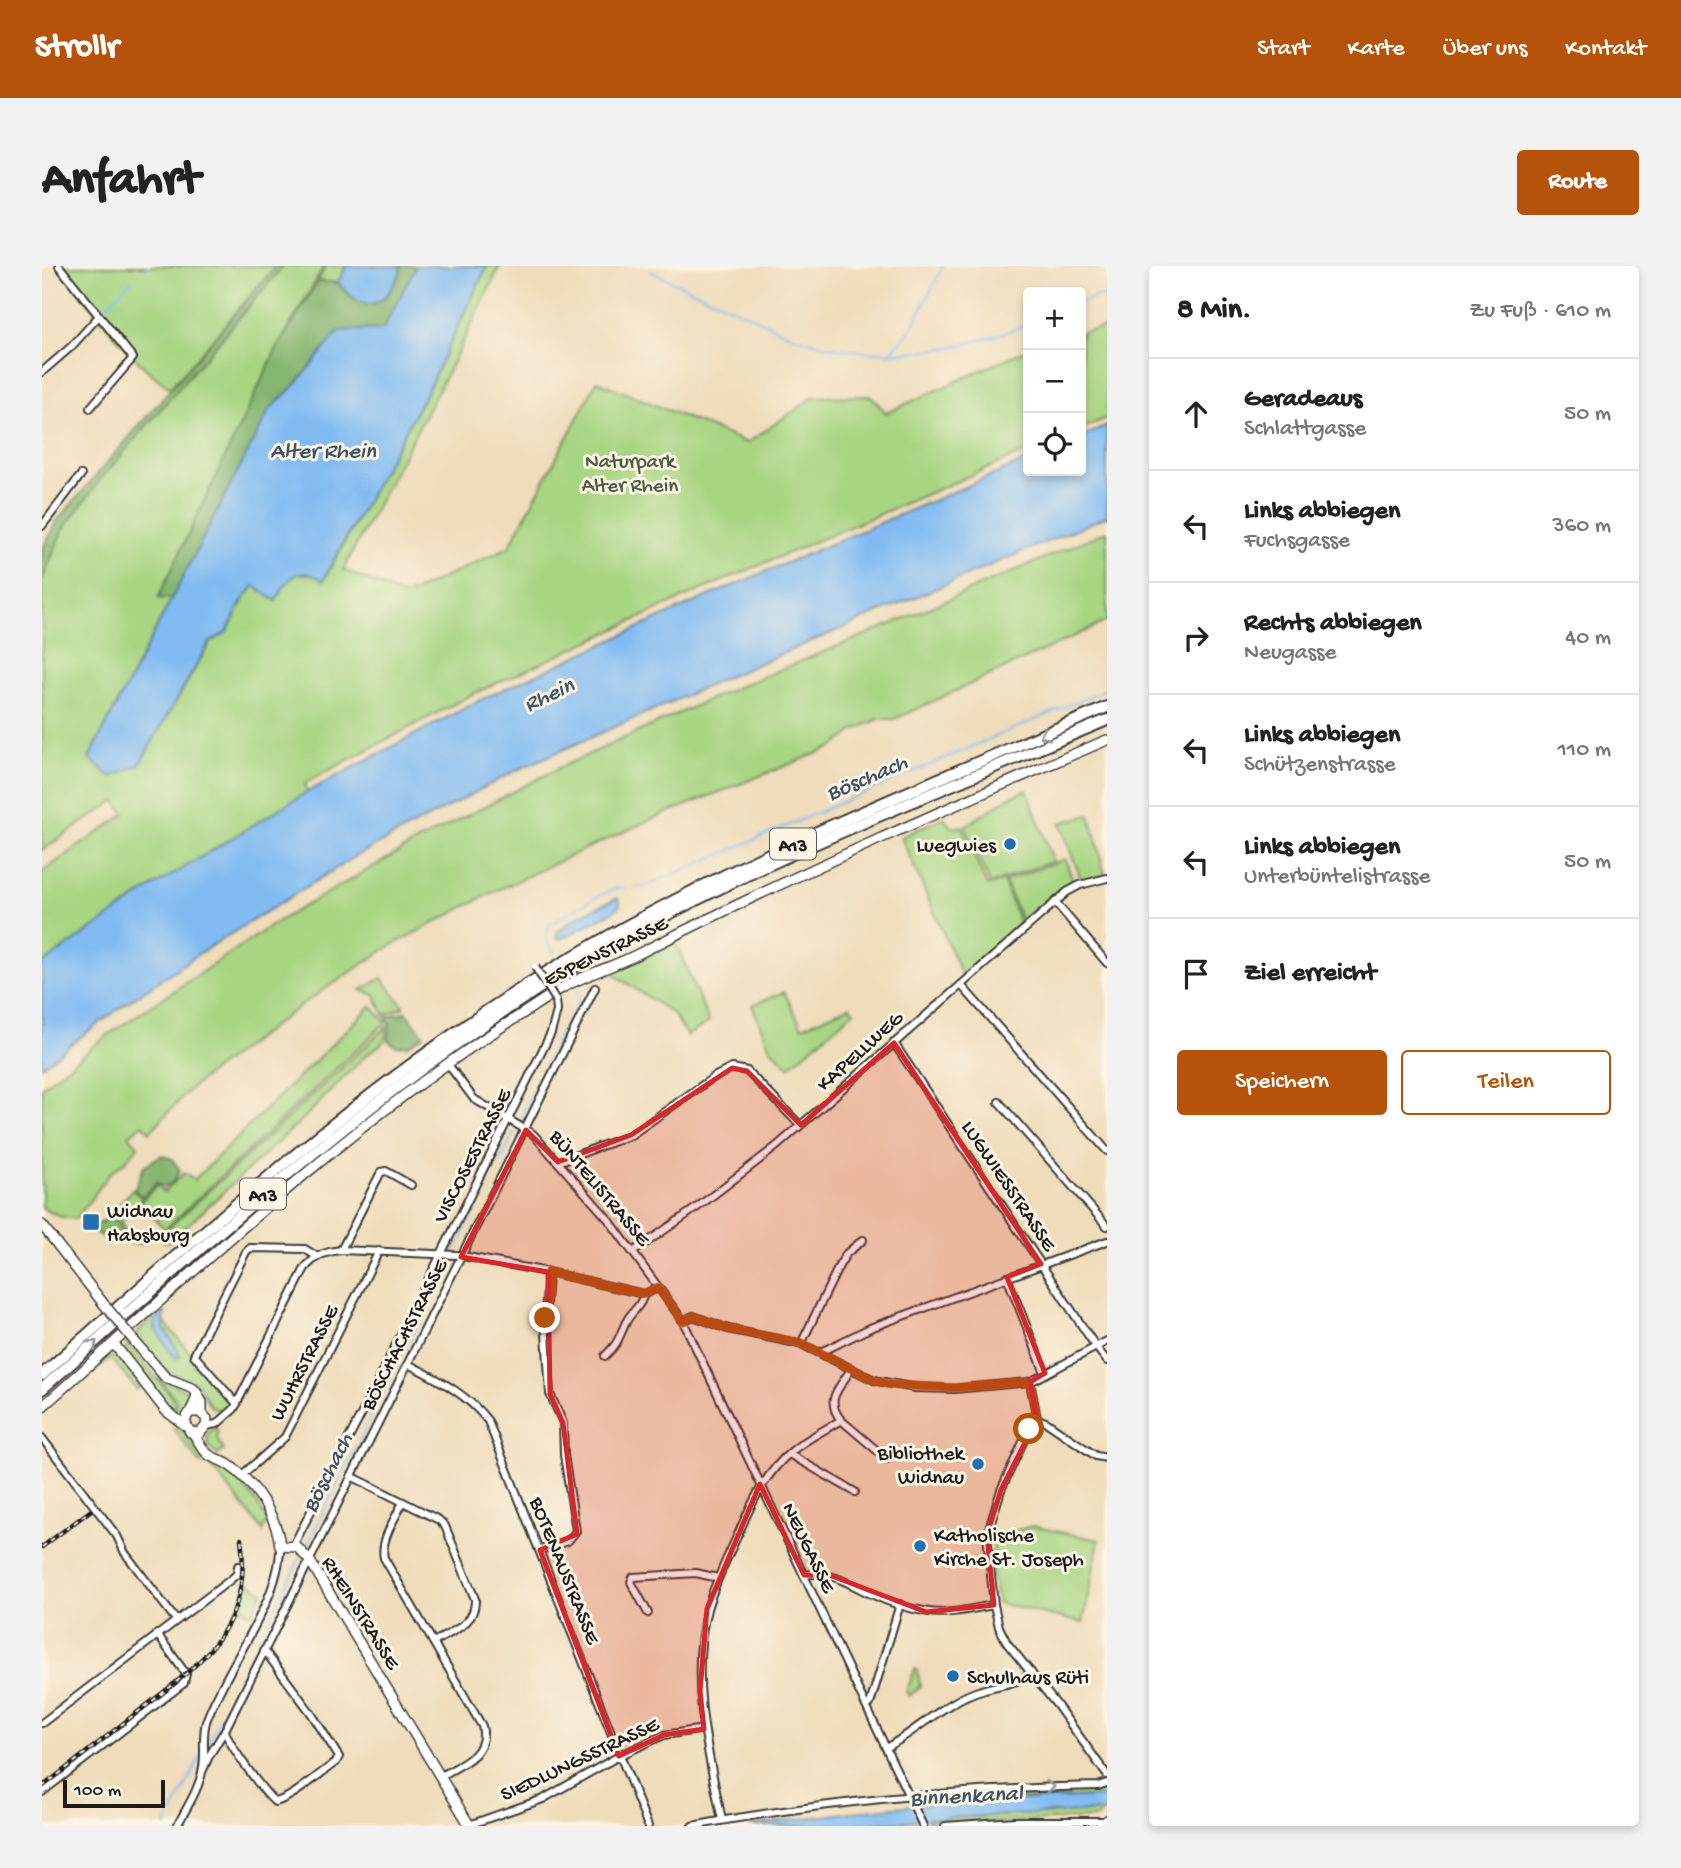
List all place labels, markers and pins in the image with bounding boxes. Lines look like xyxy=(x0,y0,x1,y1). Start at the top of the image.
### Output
place label: Luegwies xyxy=(916,835,997,860)
marker: Luegwies xyxy=(1002,836,1018,852)
place label: Widnau Habsburg xyxy=(107,1201,190,1250)
marker: Widnau Habsburg xyxy=(81,1212,101,1232)
place label: Bibliothek Widnau xyxy=(876,1443,967,1492)
marker: Bibliothek Widnau xyxy=(970,1456,986,1472)
place label: Katholische Kirche St. Joseph xyxy=(934,1525,1084,1574)
marker: Katholische Kirche St. Joseph xyxy=(912,1538,928,1554)
place label: Schulhaus Rüti xyxy=(967,1667,1089,1692)
marker: Schulhaus Rüti xyxy=(945,1668,961,1684)

